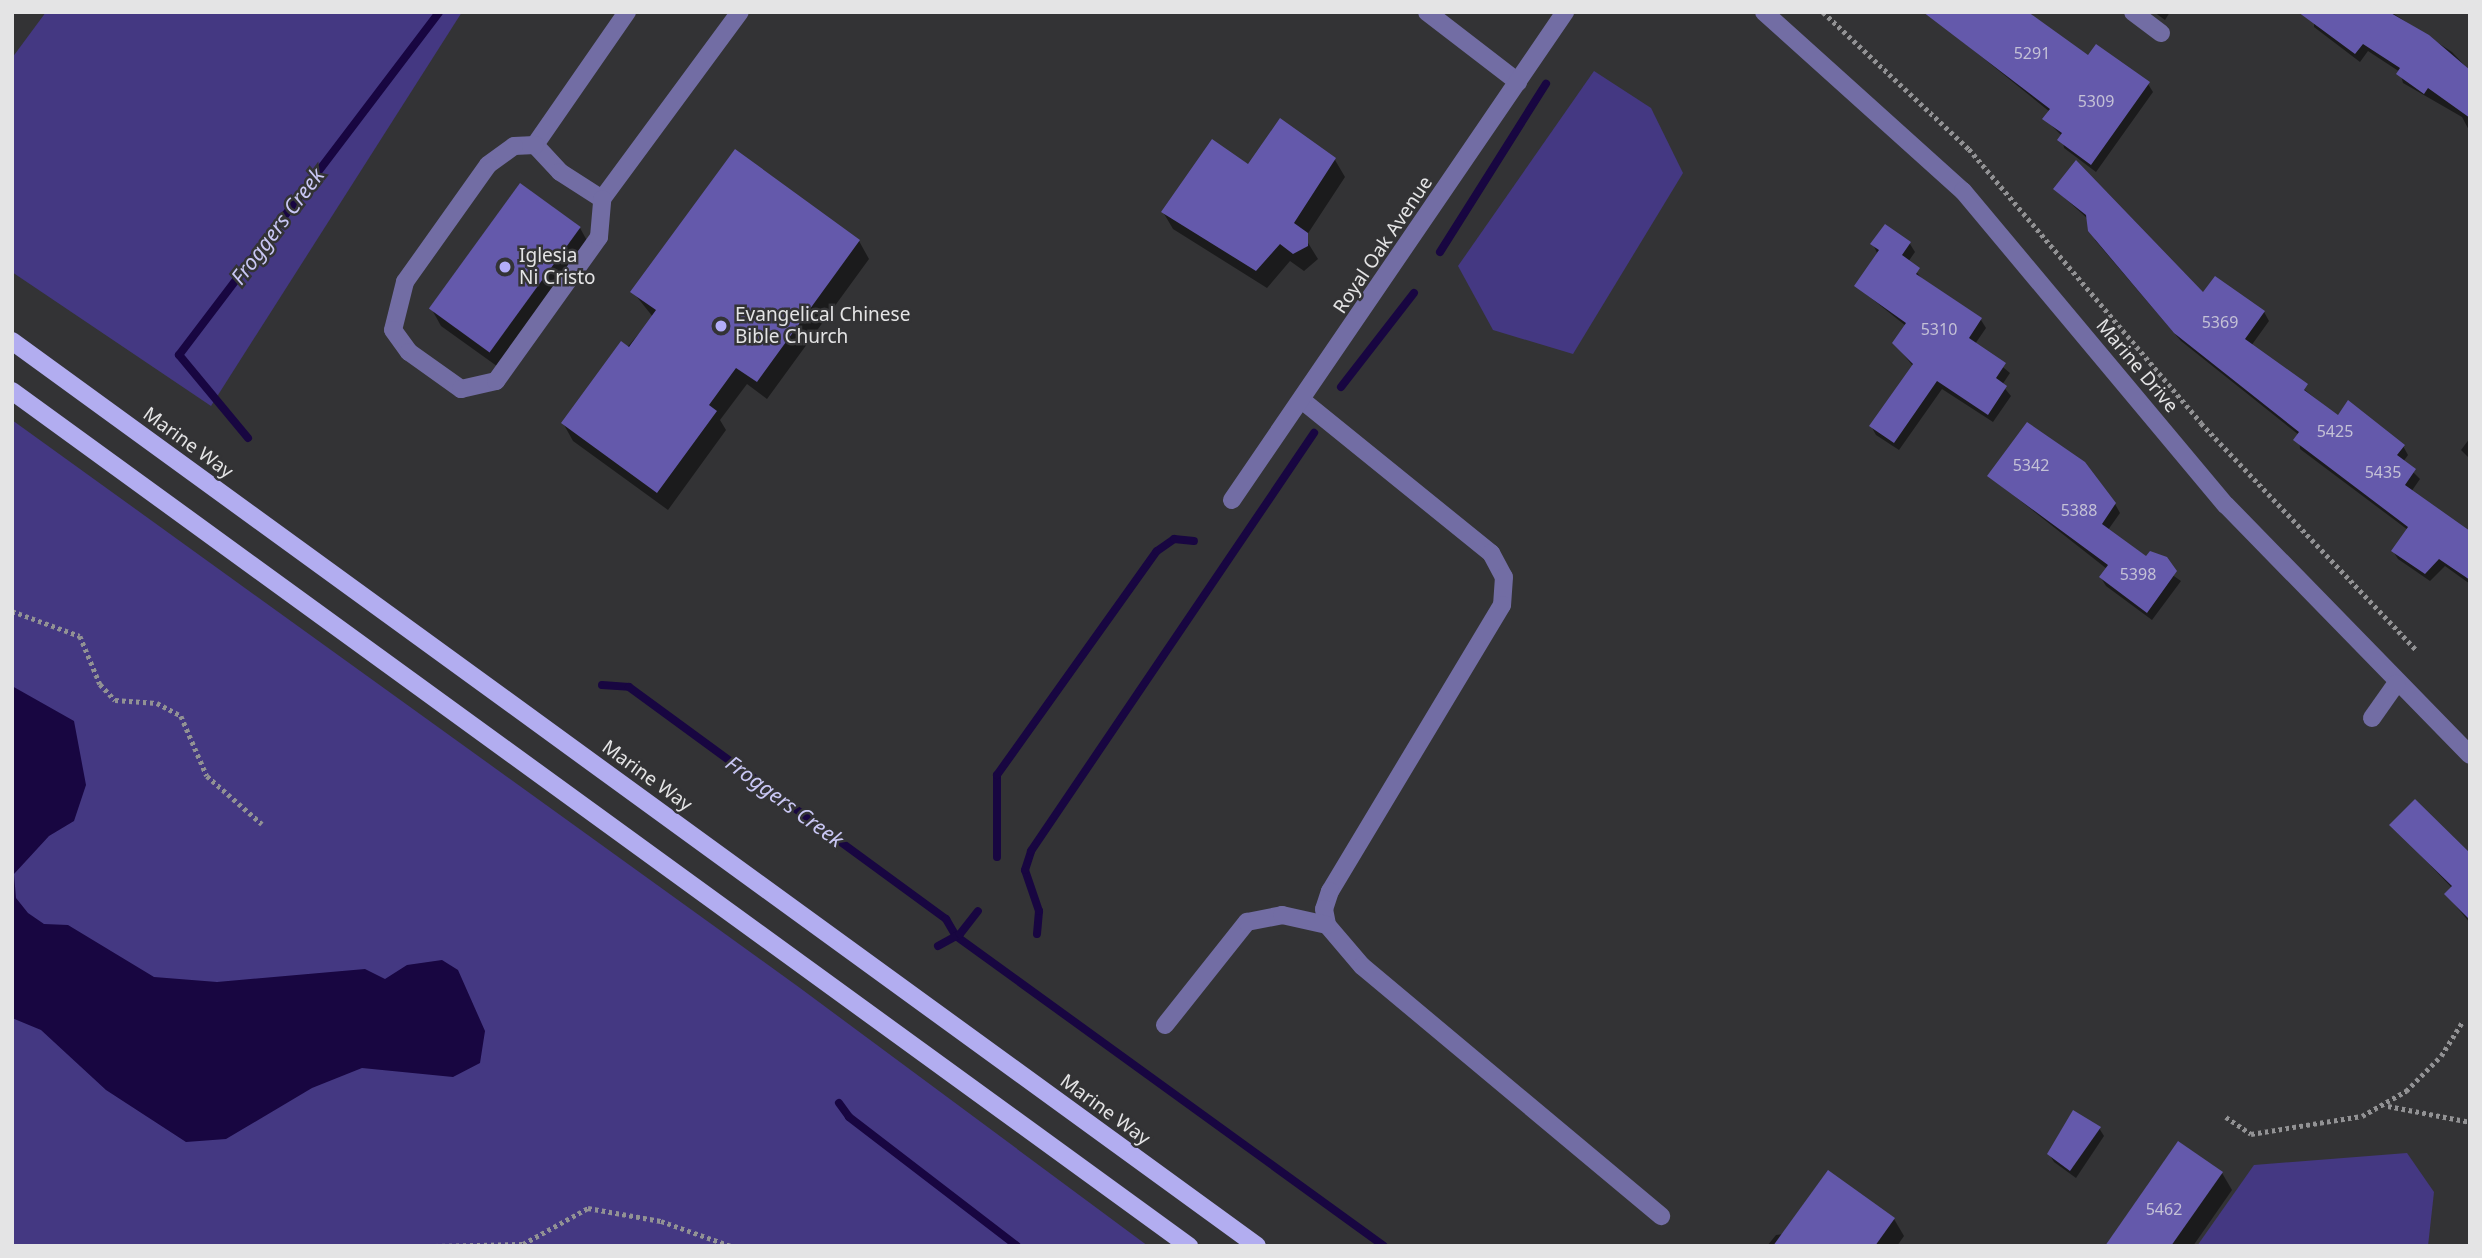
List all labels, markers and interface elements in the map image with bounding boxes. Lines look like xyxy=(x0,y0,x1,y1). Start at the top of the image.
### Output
house number: 5291 xyxy=(2014,43,2050,63)
house number: 5309 xyxy=(2078,91,2114,111)
water label: Froggers Creek xyxy=(225,163,329,289)
street label: Royal Oak Avenue xyxy=(1329,172,1437,318)
place label: Iglesia Ni Cristo xyxy=(519,245,595,289)
marker: Iglesia Ni Cristo xyxy=(497,259,513,275)
place label: Evangelical Chinese Bible Church xyxy=(735,304,910,348)
house number: 5369 xyxy=(2202,312,2238,332)
street label: Marine Drive xyxy=(2091,315,2183,417)
marker: Evangelical Chinese Bible Church xyxy=(713,318,729,334)
house number: 5310 xyxy=(1921,319,1957,339)
street label: Marine Way xyxy=(139,403,237,483)
house number: 5425 xyxy=(2317,421,2353,441)
house number: 5342 xyxy=(2013,455,2049,475)
house number: 5435 xyxy=(2365,462,2401,482)
house number: 5388 xyxy=(2061,500,2097,520)
house number: 5398 xyxy=(2120,564,2156,584)
street label: Marine Way xyxy=(598,736,696,816)
water label: Froggers Creek xyxy=(721,750,849,852)
street label: Marine Way xyxy=(1056,1070,1154,1150)
house number: 5462 xyxy=(2146,1199,2182,1219)

